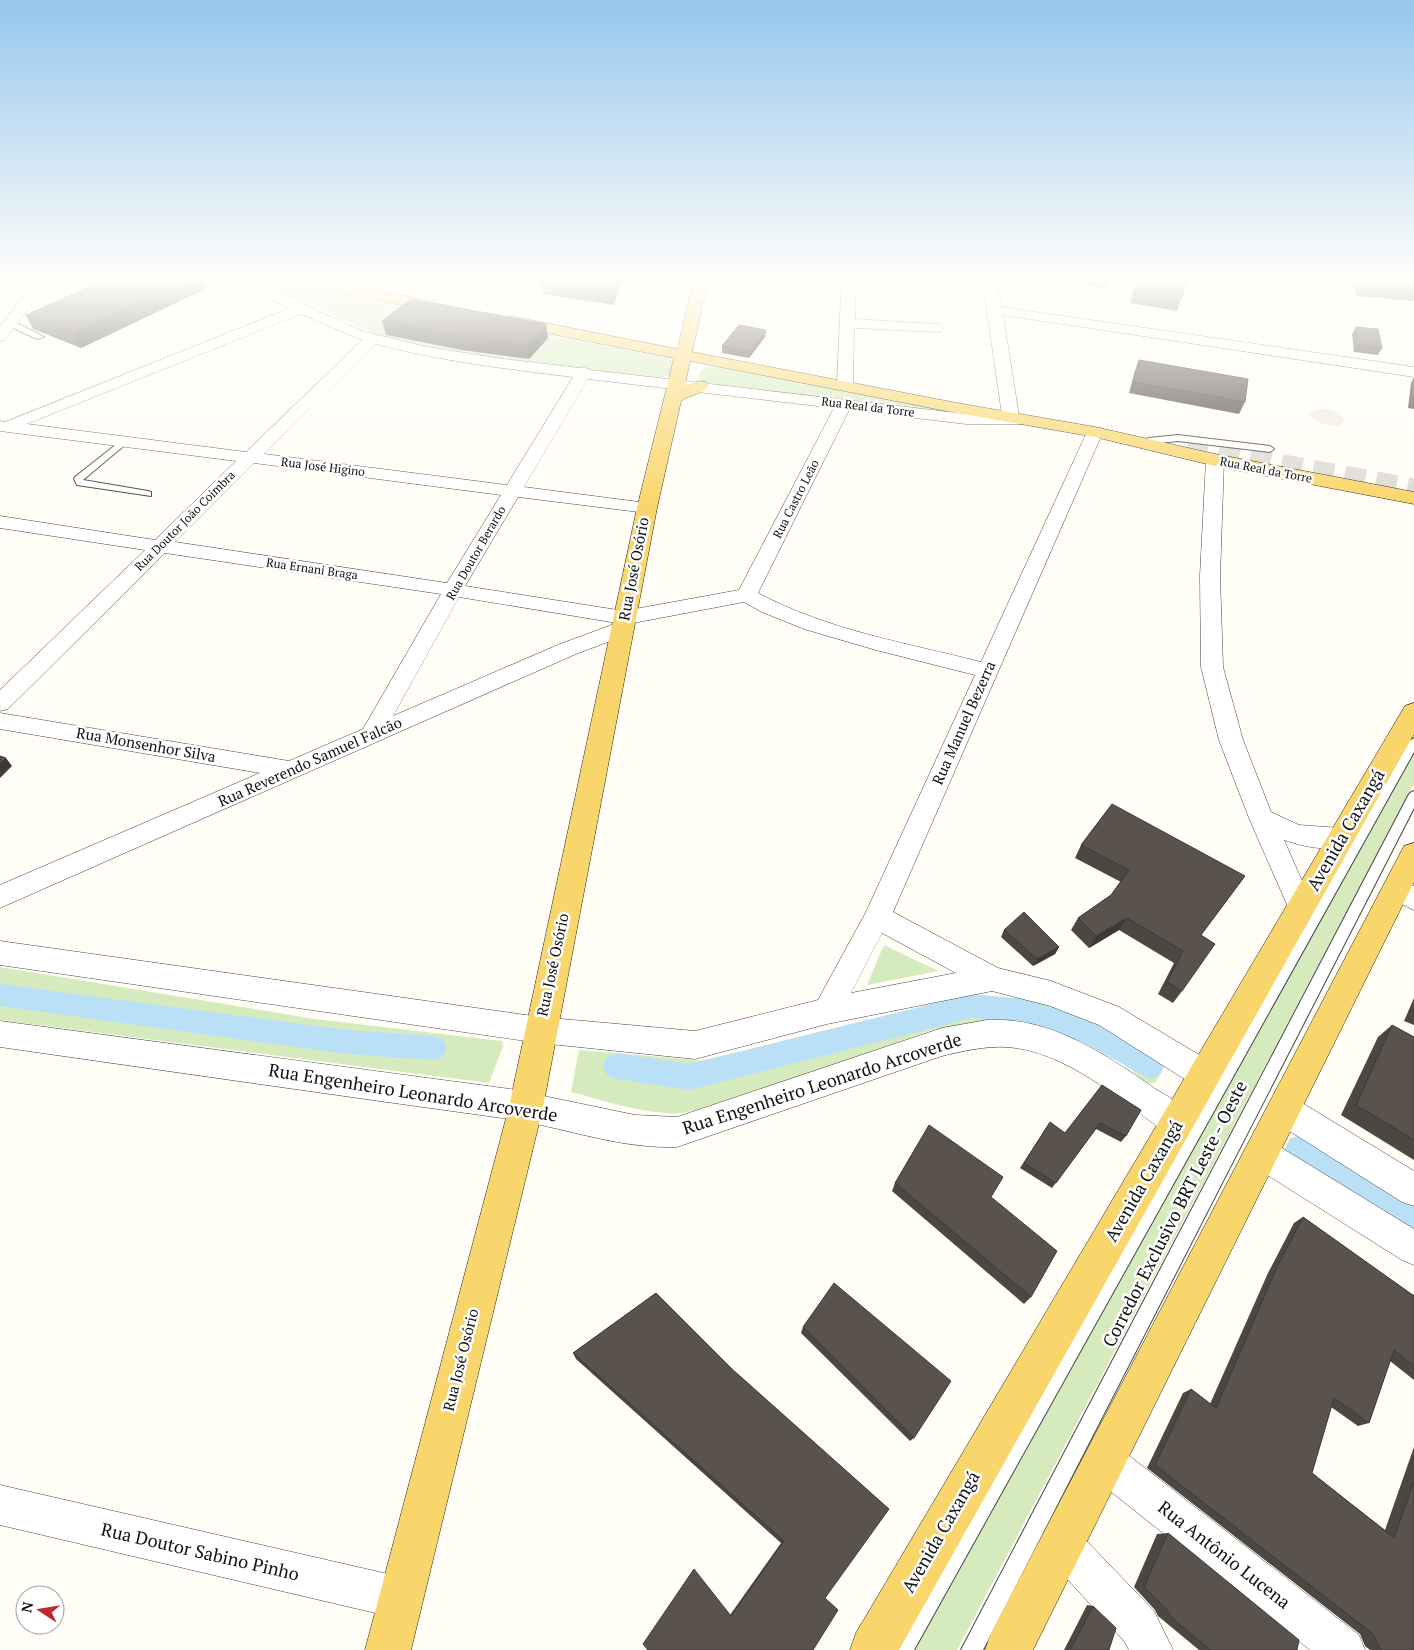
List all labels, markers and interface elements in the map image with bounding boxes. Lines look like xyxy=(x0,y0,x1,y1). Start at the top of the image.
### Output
street label: Rua Real da Torre xyxy=(821,393,916,420)
street label: Rua Real da Torre xyxy=(1219,453,1314,486)
street label: Rua José Higino xyxy=(280,454,366,479)
street label: Rua Castro Leão xyxy=(769,457,822,541)
street label: Rua Doutor João Coimbra xyxy=(131,467,238,574)
street label: Rua Doutor Berardo xyxy=(443,503,509,602)
street label: Rua José Osório xyxy=(613,515,653,622)
street label: Rua Ernani Braga xyxy=(265,555,359,582)
street label: Rua Manuel Bezerra xyxy=(927,657,1000,788)
street label: Rua Reverendo Samuel Falcão xyxy=(214,711,405,811)
street label: Rua Monsenhor Silva xyxy=(75,722,218,766)
street label: Avenida Caxangá xyxy=(1301,764,1390,895)
street label: Rua José Osório xyxy=(531,911,573,1018)
street label: Rua Engenheiro Leonardo Arcoverde xyxy=(679,1026,964,1140)
street label: Rua Engenheiro Leonardo Arcoverde xyxy=(267,1057,559,1127)
street label: Corredor Exclusivo BRT Leste - Oeste xyxy=(1096,1076,1252,1351)
street label: Avenida Caxangá xyxy=(1099,1115,1188,1246)
street label: Rua José Osório xyxy=(438,1306,482,1413)
street label: Avenida Caxangá xyxy=(896,1466,985,1597)
street label: Rua Antônio Lucena xyxy=(1153,1495,1296,1614)
street label: Rua Doutor Sabino Pinho xyxy=(99,1517,302,1586)
north arrow xyxy=(15,1585,65,1635)
text: N xyxy=(16,1600,37,1614)

